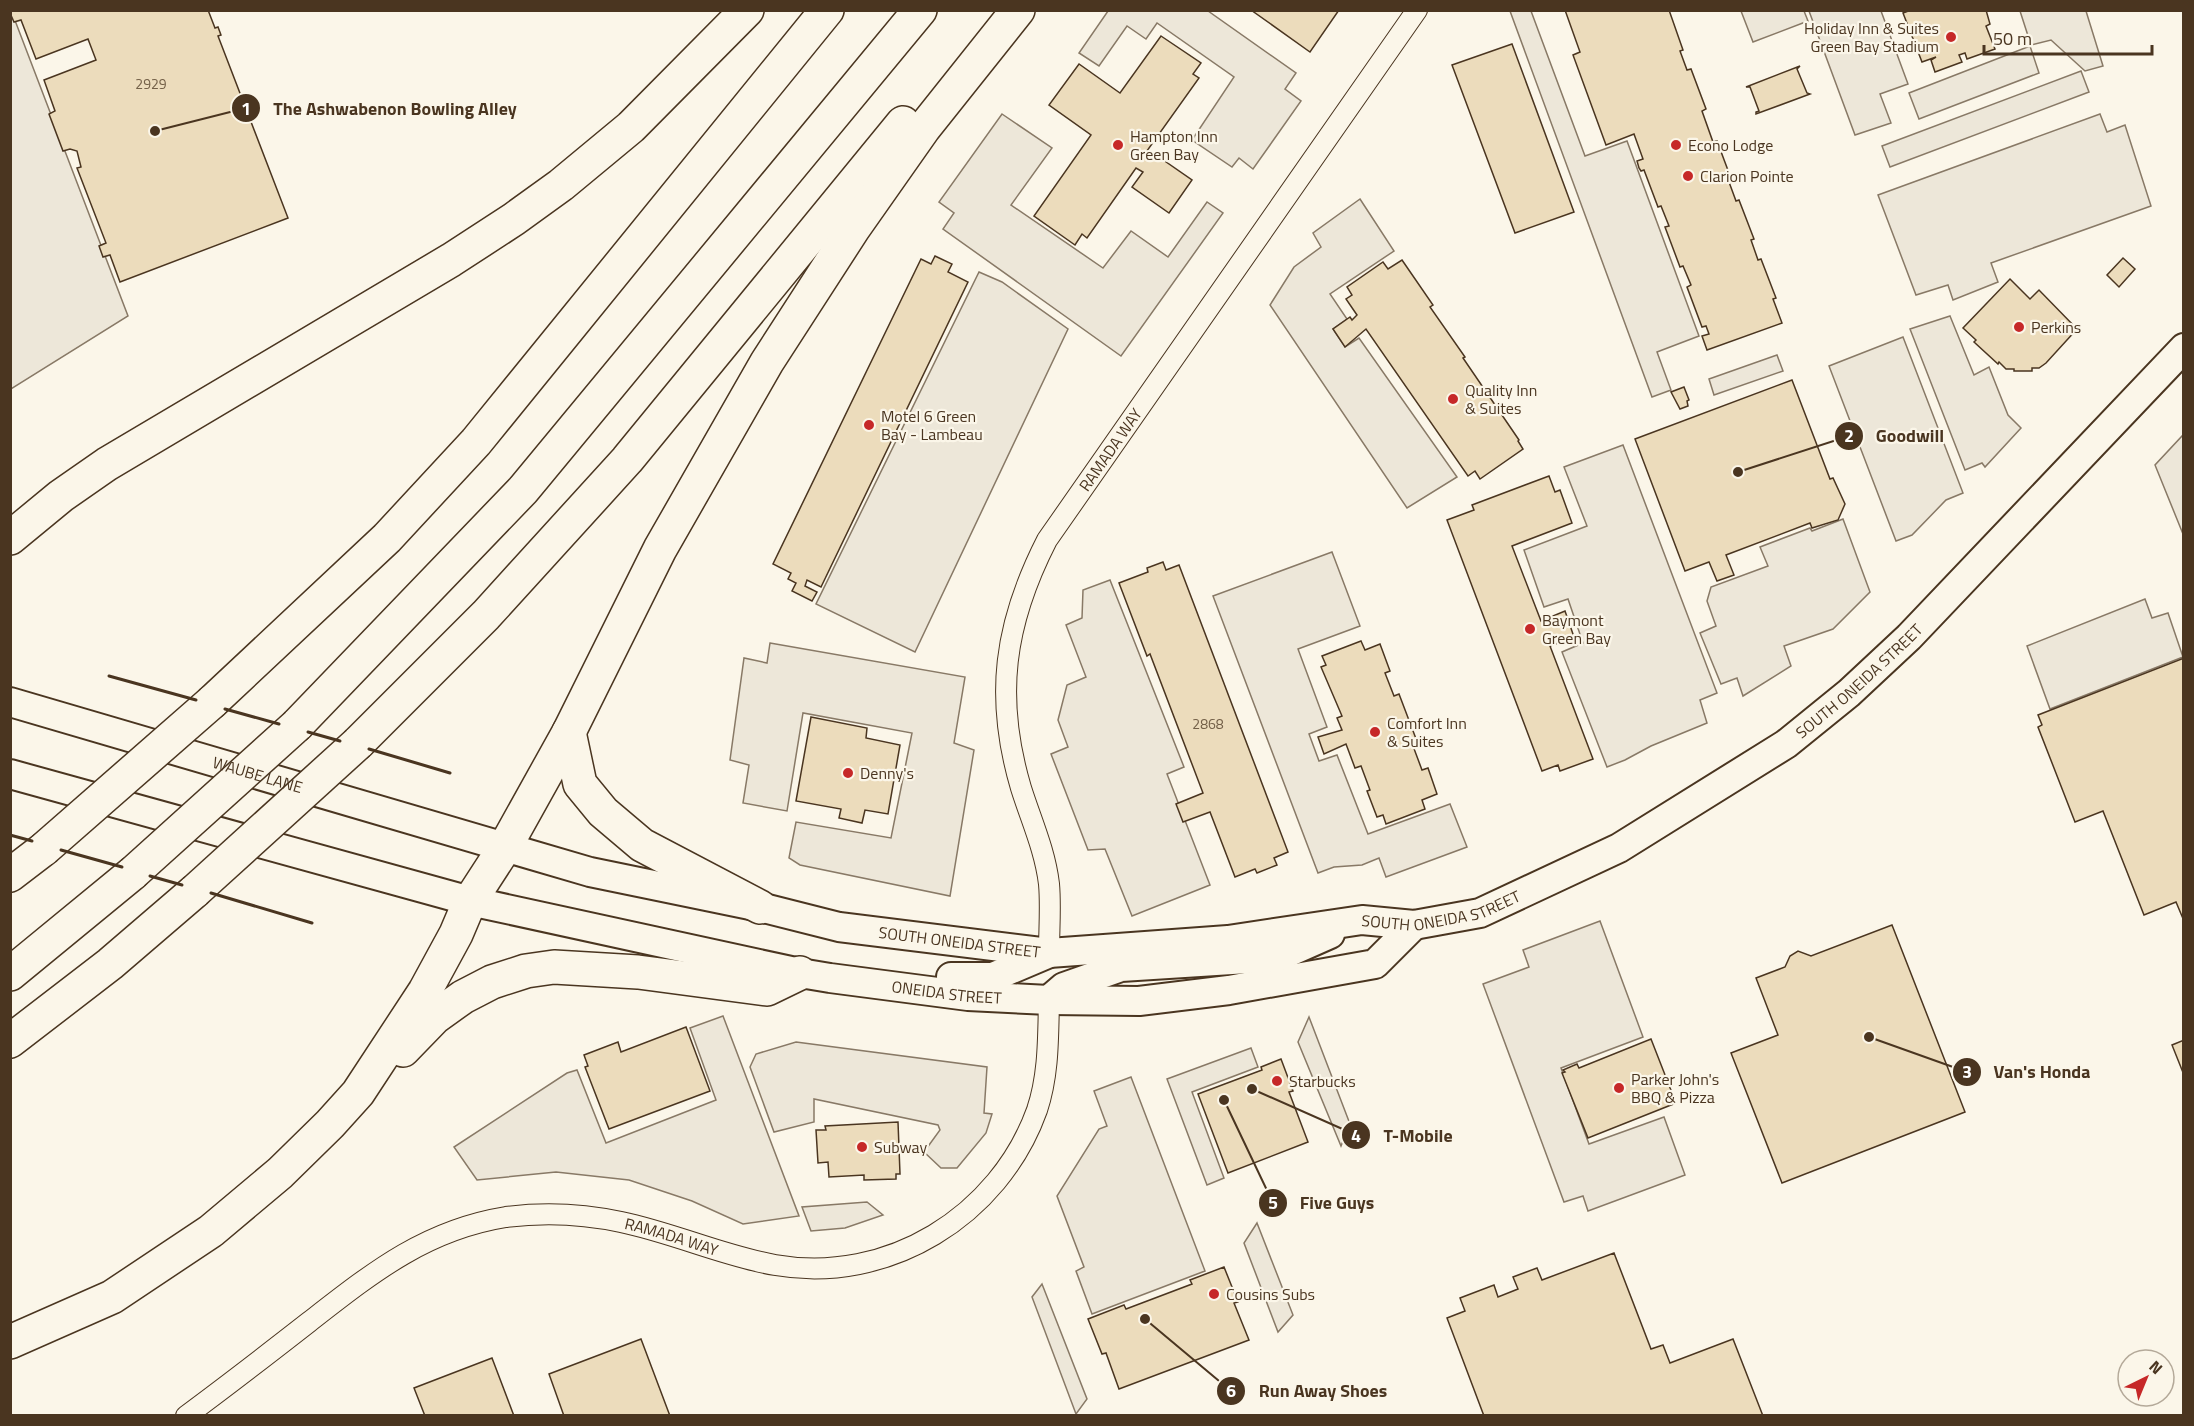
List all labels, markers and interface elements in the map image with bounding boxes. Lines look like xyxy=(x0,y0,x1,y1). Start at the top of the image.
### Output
place label: Holiday Inn & Suites Green Bay Stadium xyxy=(1804,16,1939,58)
scale bar xyxy=(1984,18,2152,56)
text: 50 m xyxy=(1993,25,2032,52)
marker: Holiday Inn & Suites Green Bay Stadium xyxy=(1944,30,1958,44)
house number: 2929 xyxy=(135,73,167,94)
callout: The Ashwabenon Bowling Alley xyxy=(231,90,528,126)
text: 1 xyxy=(241,95,251,122)
text: The Ashwabenon Bowling Alley xyxy=(273,95,517,122)
place label: Hampton Inn Green Bay xyxy=(1130,124,1218,166)
place label: Econo Lodge xyxy=(1688,133,1773,157)
marker: Hampton Inn Green Bay xyxy=(1111,138,1125,152)
marker: Econo Lodge xyxy=(1669,138,1683,152)
place label: Clarion Pointe xyxy=(1700,164,1794,188)
marker: Clarion Pointe xyxy=(1681,169,1695,183)
place label: Perkins xyxy=(2031,315,2081,339)
marker: Perkins xyxy=(2012,320,2026,334)
place label: Quality Inn & Suites xyxy=(1465,378,1537,420)
marker: Quality Inn & Suites xyxy=(1446,392,1460,406)
street label: RAMADA WAY xyxy=(1073,403,1148,496)
place label: Motel 6 Green Bay - Lambeau xyxy=(881,404,983,446)
marker: Motel 6 Green Bay - Lambeau xyxy=(862,418,876,432)
callout: Goodwill xyxy=(1834,418,1957,454)
text: 2 xyxy=(1844,422,1854,449)
text: Goodwill xyxy=(1876,422,1944,449)
place label: Baymont Green Bay xyxy=(1542,608,1611,650)
street label: SOUTH ONEIDA STREET xyxy=(1790,618,1928,744)
marker: Baymont Green Bay xyxy=(1523,622,1537,636)
place label: Comfort Inn & Suites xyxy=(1387,711,1467,753)
house number: 2868 xyxy=(1192,713,1224,734)
marker: Comfort Inn & Suites xyxy=(1368,725,1382,739)
street label: WAUBE LANE xyxy=(210,750,306,799)
place label: Denny's xyxy=(860,761,914,785)
marker: Denny's xyxy=(841,766,855,780)
street label: SOUTH ONEIDA STREET xyxy=(1360,884,1525,937)
street label: SOUTH ONEIDA STREET xyxy=(877,920,1042,964)
street label: ONEIDA STREET xyxy=(890,974,1003,1010)
callout: Van's Honda xyxy=(1952,1054,2102,1090)
text: 3 xyxy=(1962,1058,1972,1085)
text: Van's Honda xyxy=(1994,1058,2090,1085)
place label: Parker John's BBQ & Pizza xyxy=(1631,1067,1719,1109)
place label: Starbucks xyxy=(1289,1069,1356,1093)
marker: Starbucks xyxy=(1270,1074,1284,1088)
marker: Parker John's BBQ & Pizza xyxy=(1612,1081,1626,1095)
callout: T-Mobile xyxy=(1341,1117,1464,1153)
text: 4 xyxy=(1351,1122,1361,1149)
text: T-Mobile xyxy=(1383,1122,1453,1149)
place label: Subway xyxy=(874,1135,928,1159)
marker: Subway xyxy=(855,1140,869,1154)
callout: Five Guys xyxy=(1258,1185,1386,1221)
text: 5 xyxy=(1268,1189,1278,1216)
text: Five Guys xyxy=(1300,1189,1374,1216)
street label: RAMADA WAY xyxy=(622,1211,722,1262)
place label: Cousins Subs xyxy=(1226,1282,1315,1306)
marker: Cousins Subs xyxy=(1207,1287,1221,1301)
north arrow xyxy=(2116,1348,2176,1408)
text: N xyxy=(2144,1354,2168,1380)
callout: Run Away Shoes xyxy=(1216,1373,1399,1409)
text: 6 xyxy=(1226,1377,1236,1404)
text: Run Away Shoes xyxy=(1259,1377,1387,1404)

